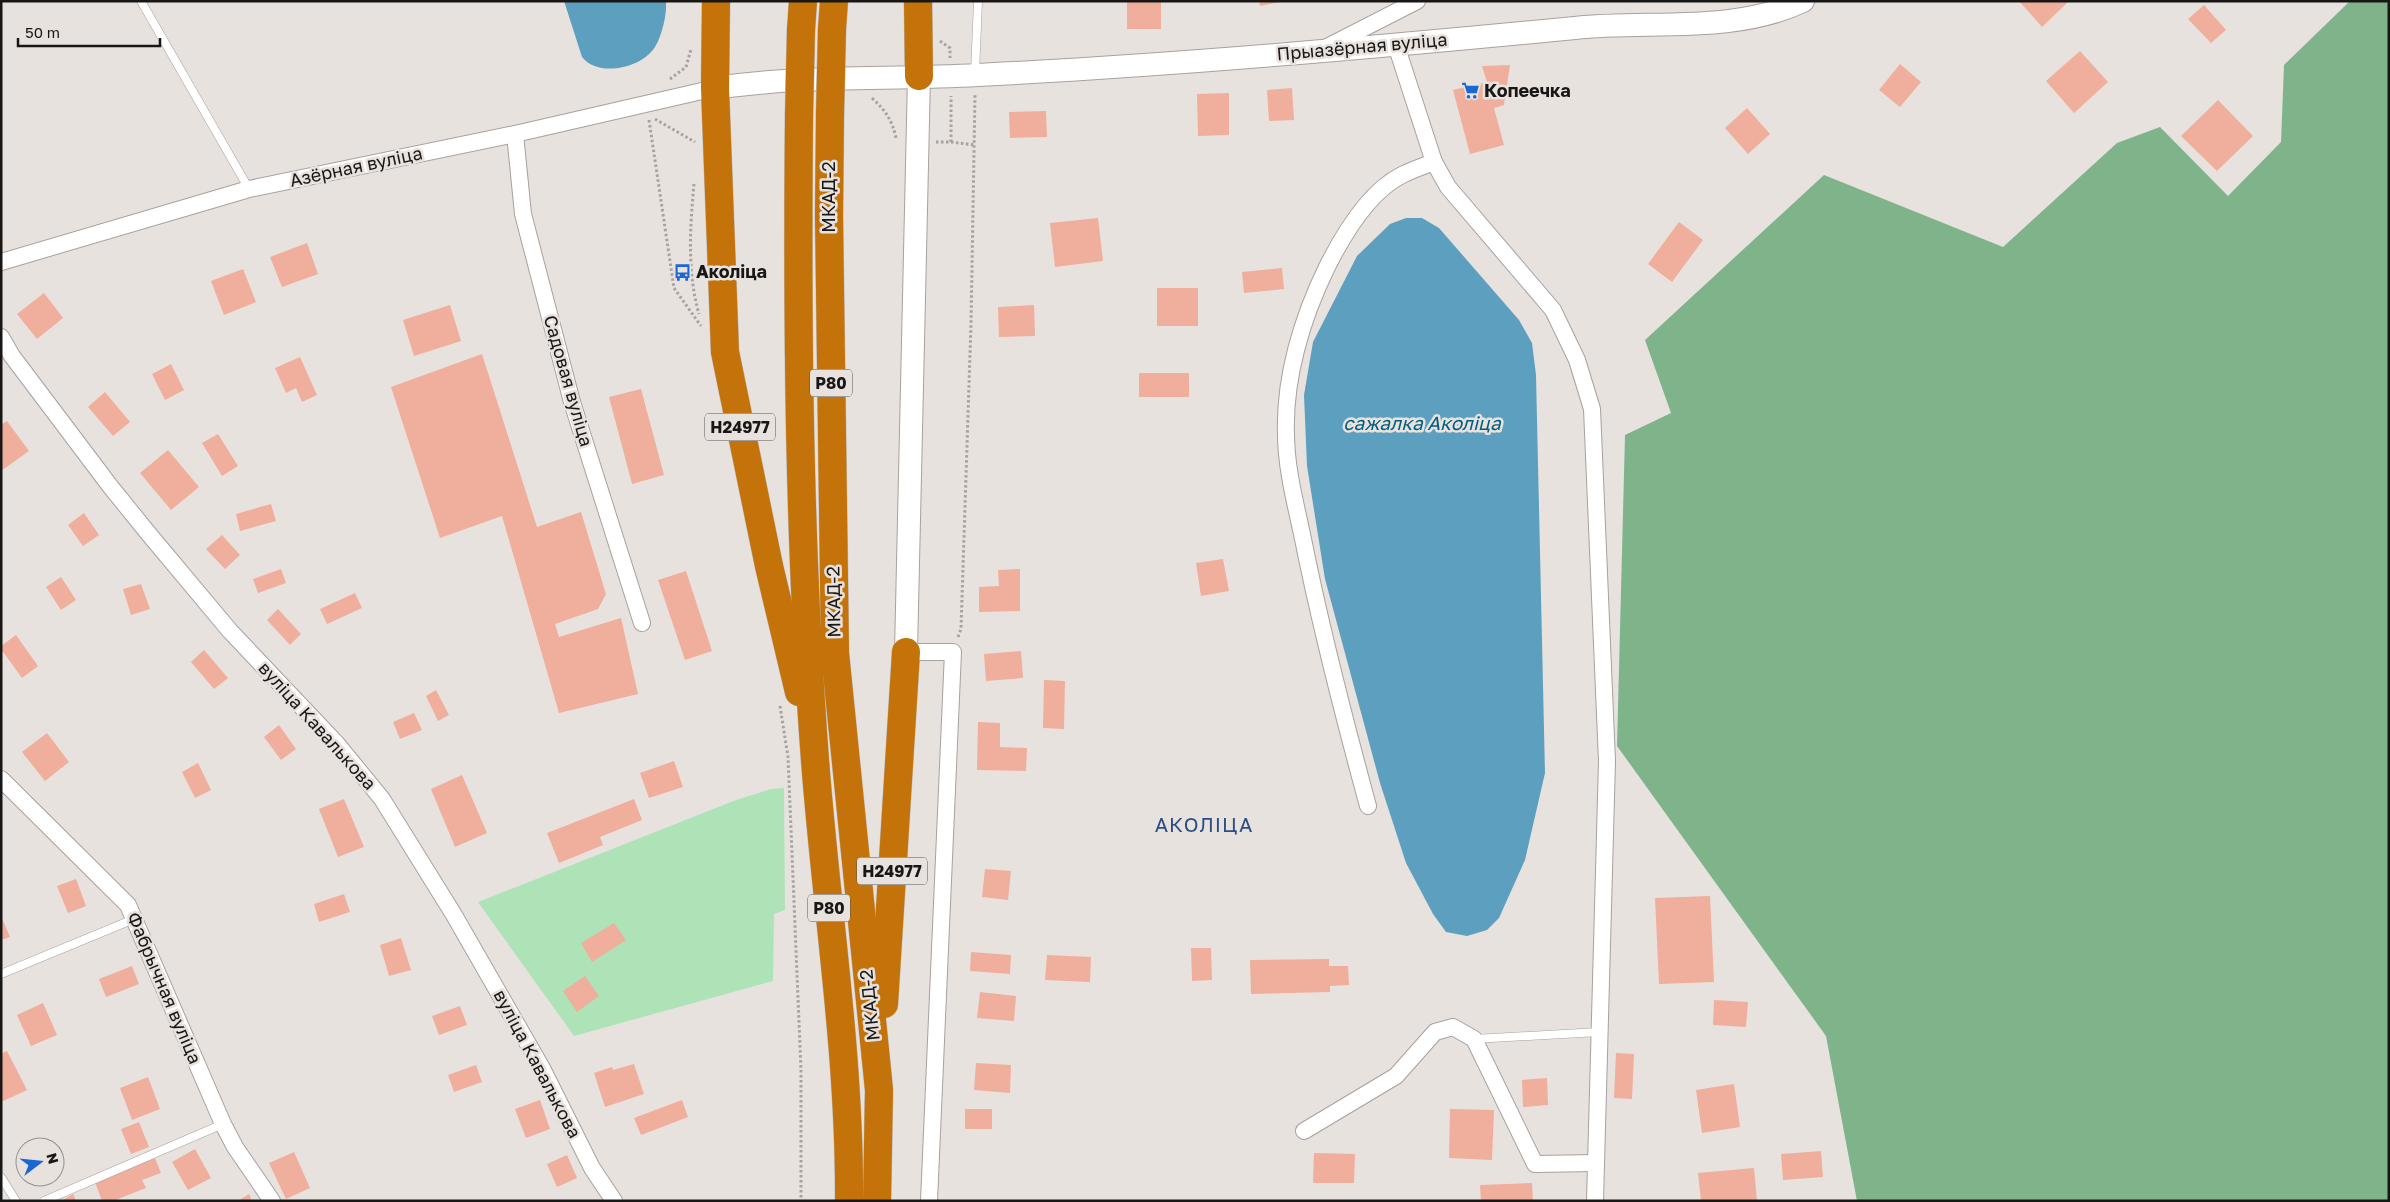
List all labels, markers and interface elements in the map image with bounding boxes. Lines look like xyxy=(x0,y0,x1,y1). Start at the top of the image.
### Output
scale bar xyxy=(18,15,160,47)
text: 50 m xyxy=(25,23,60,41)
street label: Прыазёрная вуліца xyxy=(1276,28,1448,64)
place label: Копеечка xyxy=(1484,79,1571,101)
supermarket icon: Копеечка xyxy=(1460,81,1480,101)
street label: Азёрная вуліца xyxy=(287,141,424,191)
street label: МКАД-2 xyxy=(817,161,839,233)
place label: Аколіца xyxy=(696,260,767,282)
bus stop icon: Аколіца xyxy=(672,262,692,282)
street label: Садовая вуліца xyxy=(540,313,598,449)
road number: Р80 xyxy=(810,369,852,396)
water label: сажалка Аколіца xyxy=(1343,411,1502,434)
road number: Н24977 xyxy=(705,414,775,441)
street label: МКАД-2 xyxy=(821,566,845,638)
street label: вуліца Кавалькова xyxy=(254,657,381,794)
district label: АКОЛІЦА xyxy=(1155,812,1253,836)
road number: Н24977 xyxy=(857,858,927,884)
road number: Р80 xyxy=(808,894,850,921)
street label: Фабрычная вуліца xyxy=(123,908,207,1067)
street label: МКАД-2 xyxy=(854,968,884,1042)
street label: вуліца Кавалькова xyxy=(489,986,586,1142)
north arrow xyxy=(15,1137,65,1187)
text: N xyxy=(43,1151,63,1166)

